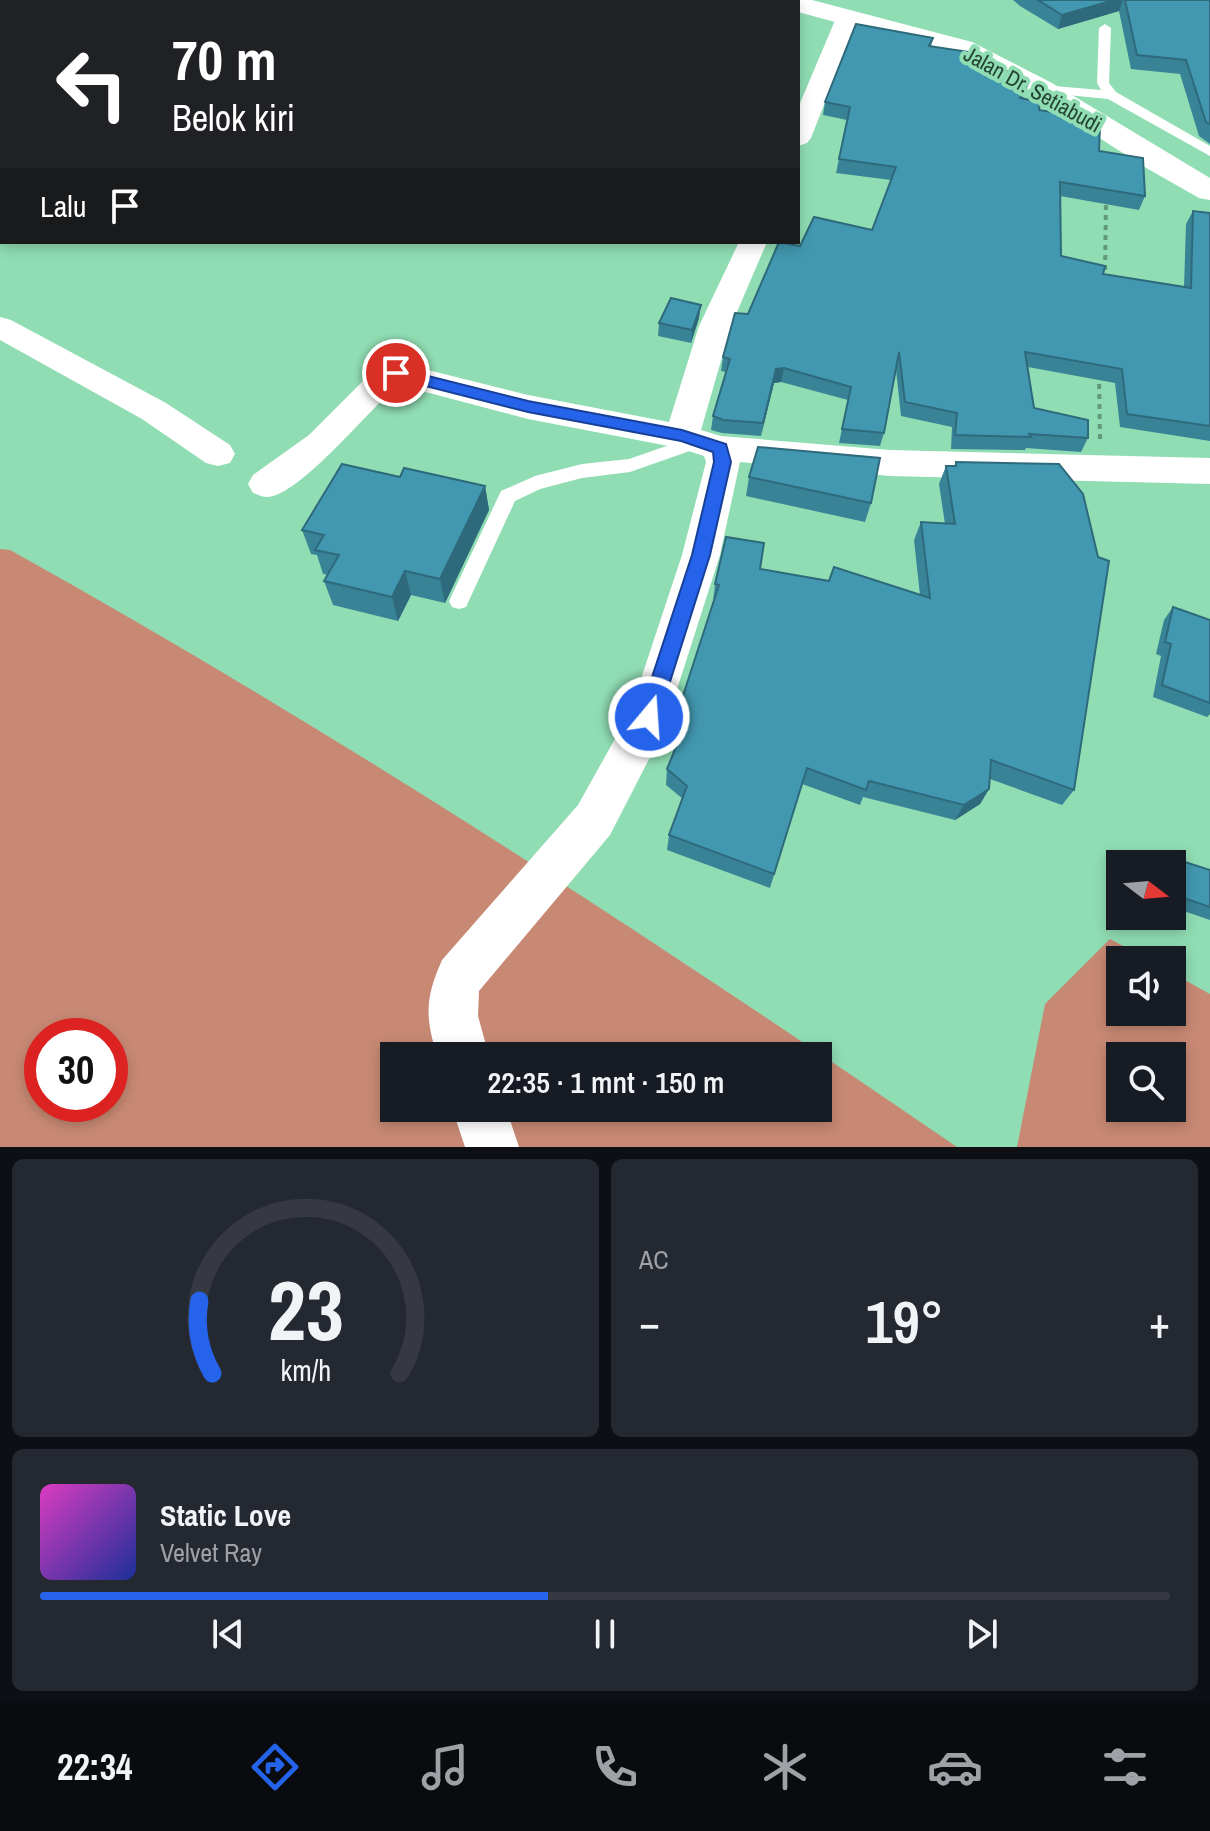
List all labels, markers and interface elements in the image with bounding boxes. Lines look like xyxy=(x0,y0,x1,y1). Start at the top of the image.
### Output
text: 70 m xyxy=(172,22,277,97)
icon: left xyxy=(40,32,144,136)
street label: Jalan Dr. Setiabudi xyxy=(959,39,1107,139)
text: Belok kiri xyxy=(172,94,295,142)
icon: arrive xyxy=(103,184,147,228)
text: Lalu xyxy=(40,186,87,226)
pin xyxy=(362,339,430,407)
icon: arrive xyxy=(374,351,418,395)
position arrow xyxy=(607,675,691,759)
north arrow xyxy=(1106,850,1186,930)
map controls xyxy=(1106,850,1186,1122)
button: sound xyxy=(1106,946,1186,1026)
speed limit sign: 30 xyxy=(24,1018,128,1122)
button: search xyxy=(1106,1042,1186,1122)
text: 22:35 · 1 mnt · 150 m xyxy=(488,1062,725,1102)
text: AC xyxy=(639,1242,669,1277)
text: 23 xyxy=(268,1254,343,1366)
text: 19° xyxy=(865,1281,944,1362)
text: − xyxy=(639,1292,660,1352)
text: + xyxy=(1149,1292,1170,1352)
text: km/h xyxy=(280,1351,331,1390)
text: Static Love xyxy=(160,1495,291,1535)
text: Velvet Ray xyxy=(160,1535,262,1570)
icon: previous xyxy=(206,1612,250,1656)
icon: pause xyxy=(583,1612,627,1656)
icon: next xyxy=(960,1612,1004,1656)
icon: directions xyxy=(247,1739,303,1795)
icon: music xyxy=(417,1739,473,1795)
icon: phone xyxy=(587,1739,643,1795)
icon: climate xyxy=(757,1739,813,1795)
icon: car xyxy=(927,1739,983,1795)
icon: filters xyxy=(1097,1739,1153,1795)
text: 22:34 xyxy=(57,1743,133,1791)

